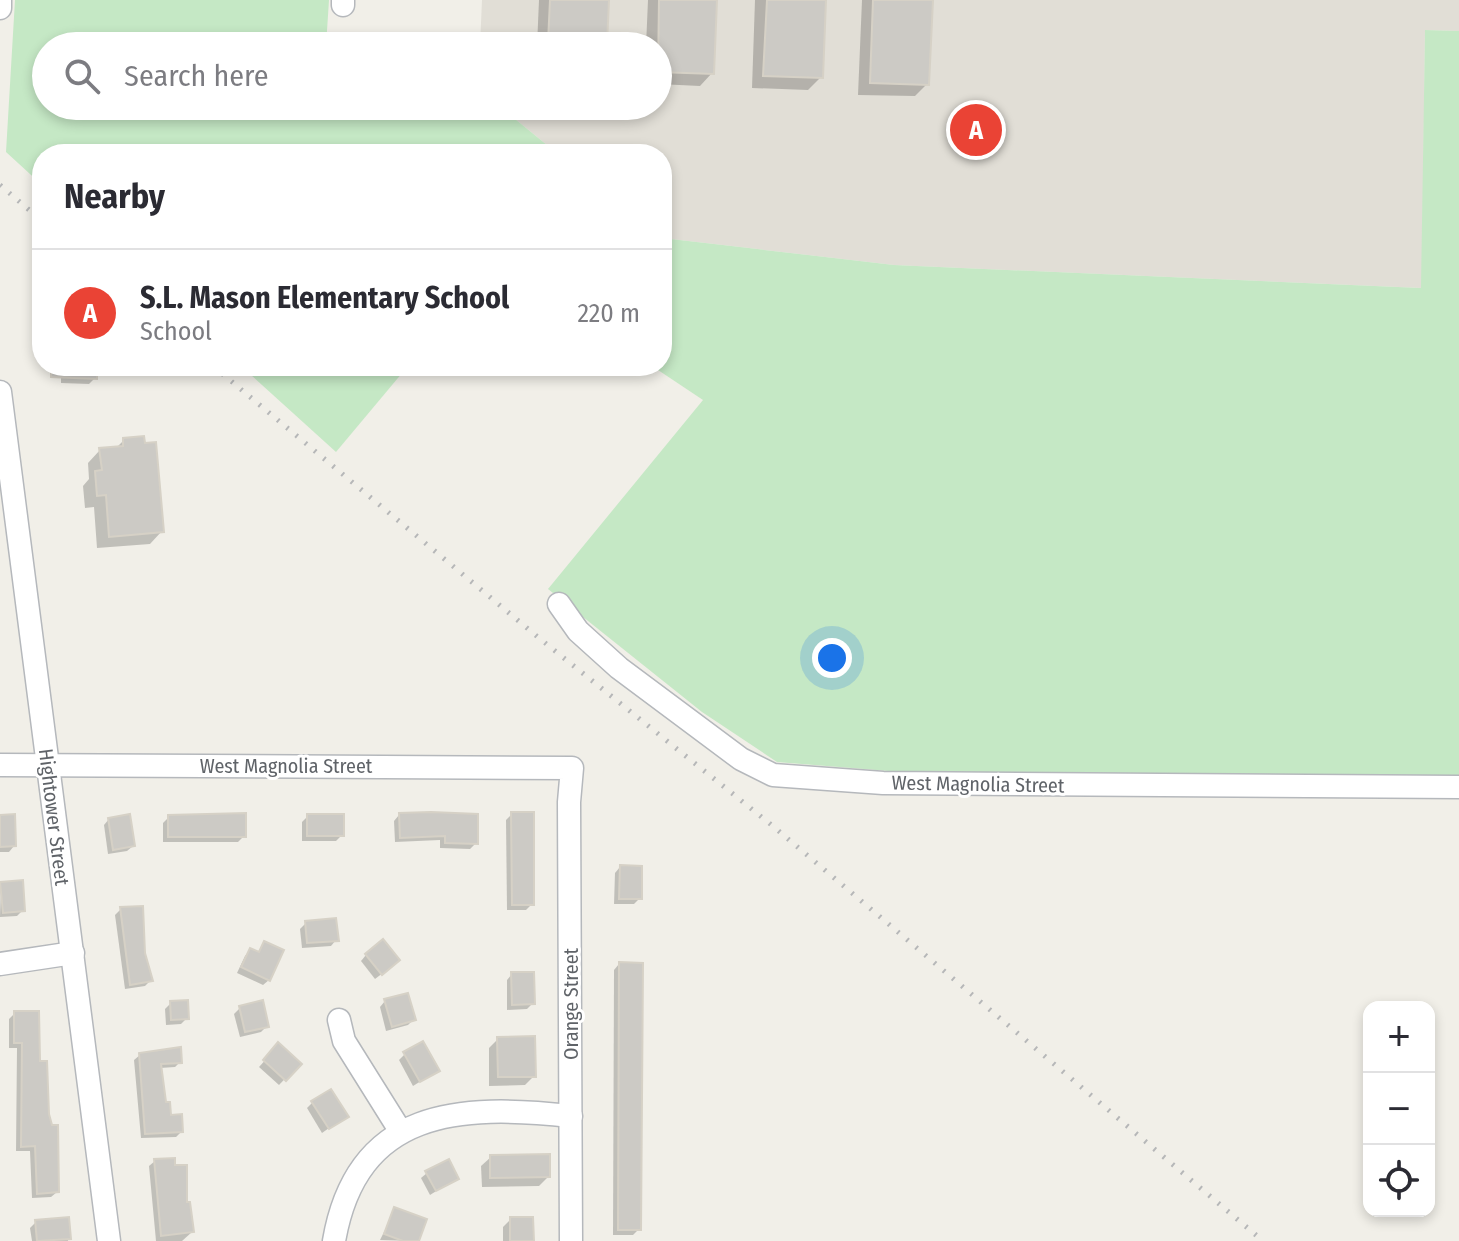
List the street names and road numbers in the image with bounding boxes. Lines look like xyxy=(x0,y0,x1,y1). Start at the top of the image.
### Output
street label: Hightower Street xyxy=(34,747,74,887)
street label: West Magnolia Street xyxy=(200,754,373,778)
street label: West Magnolia Street xyxy=(891,770,1065,798)
street label: Orange Street xyxy=(559,947,583,1060)

